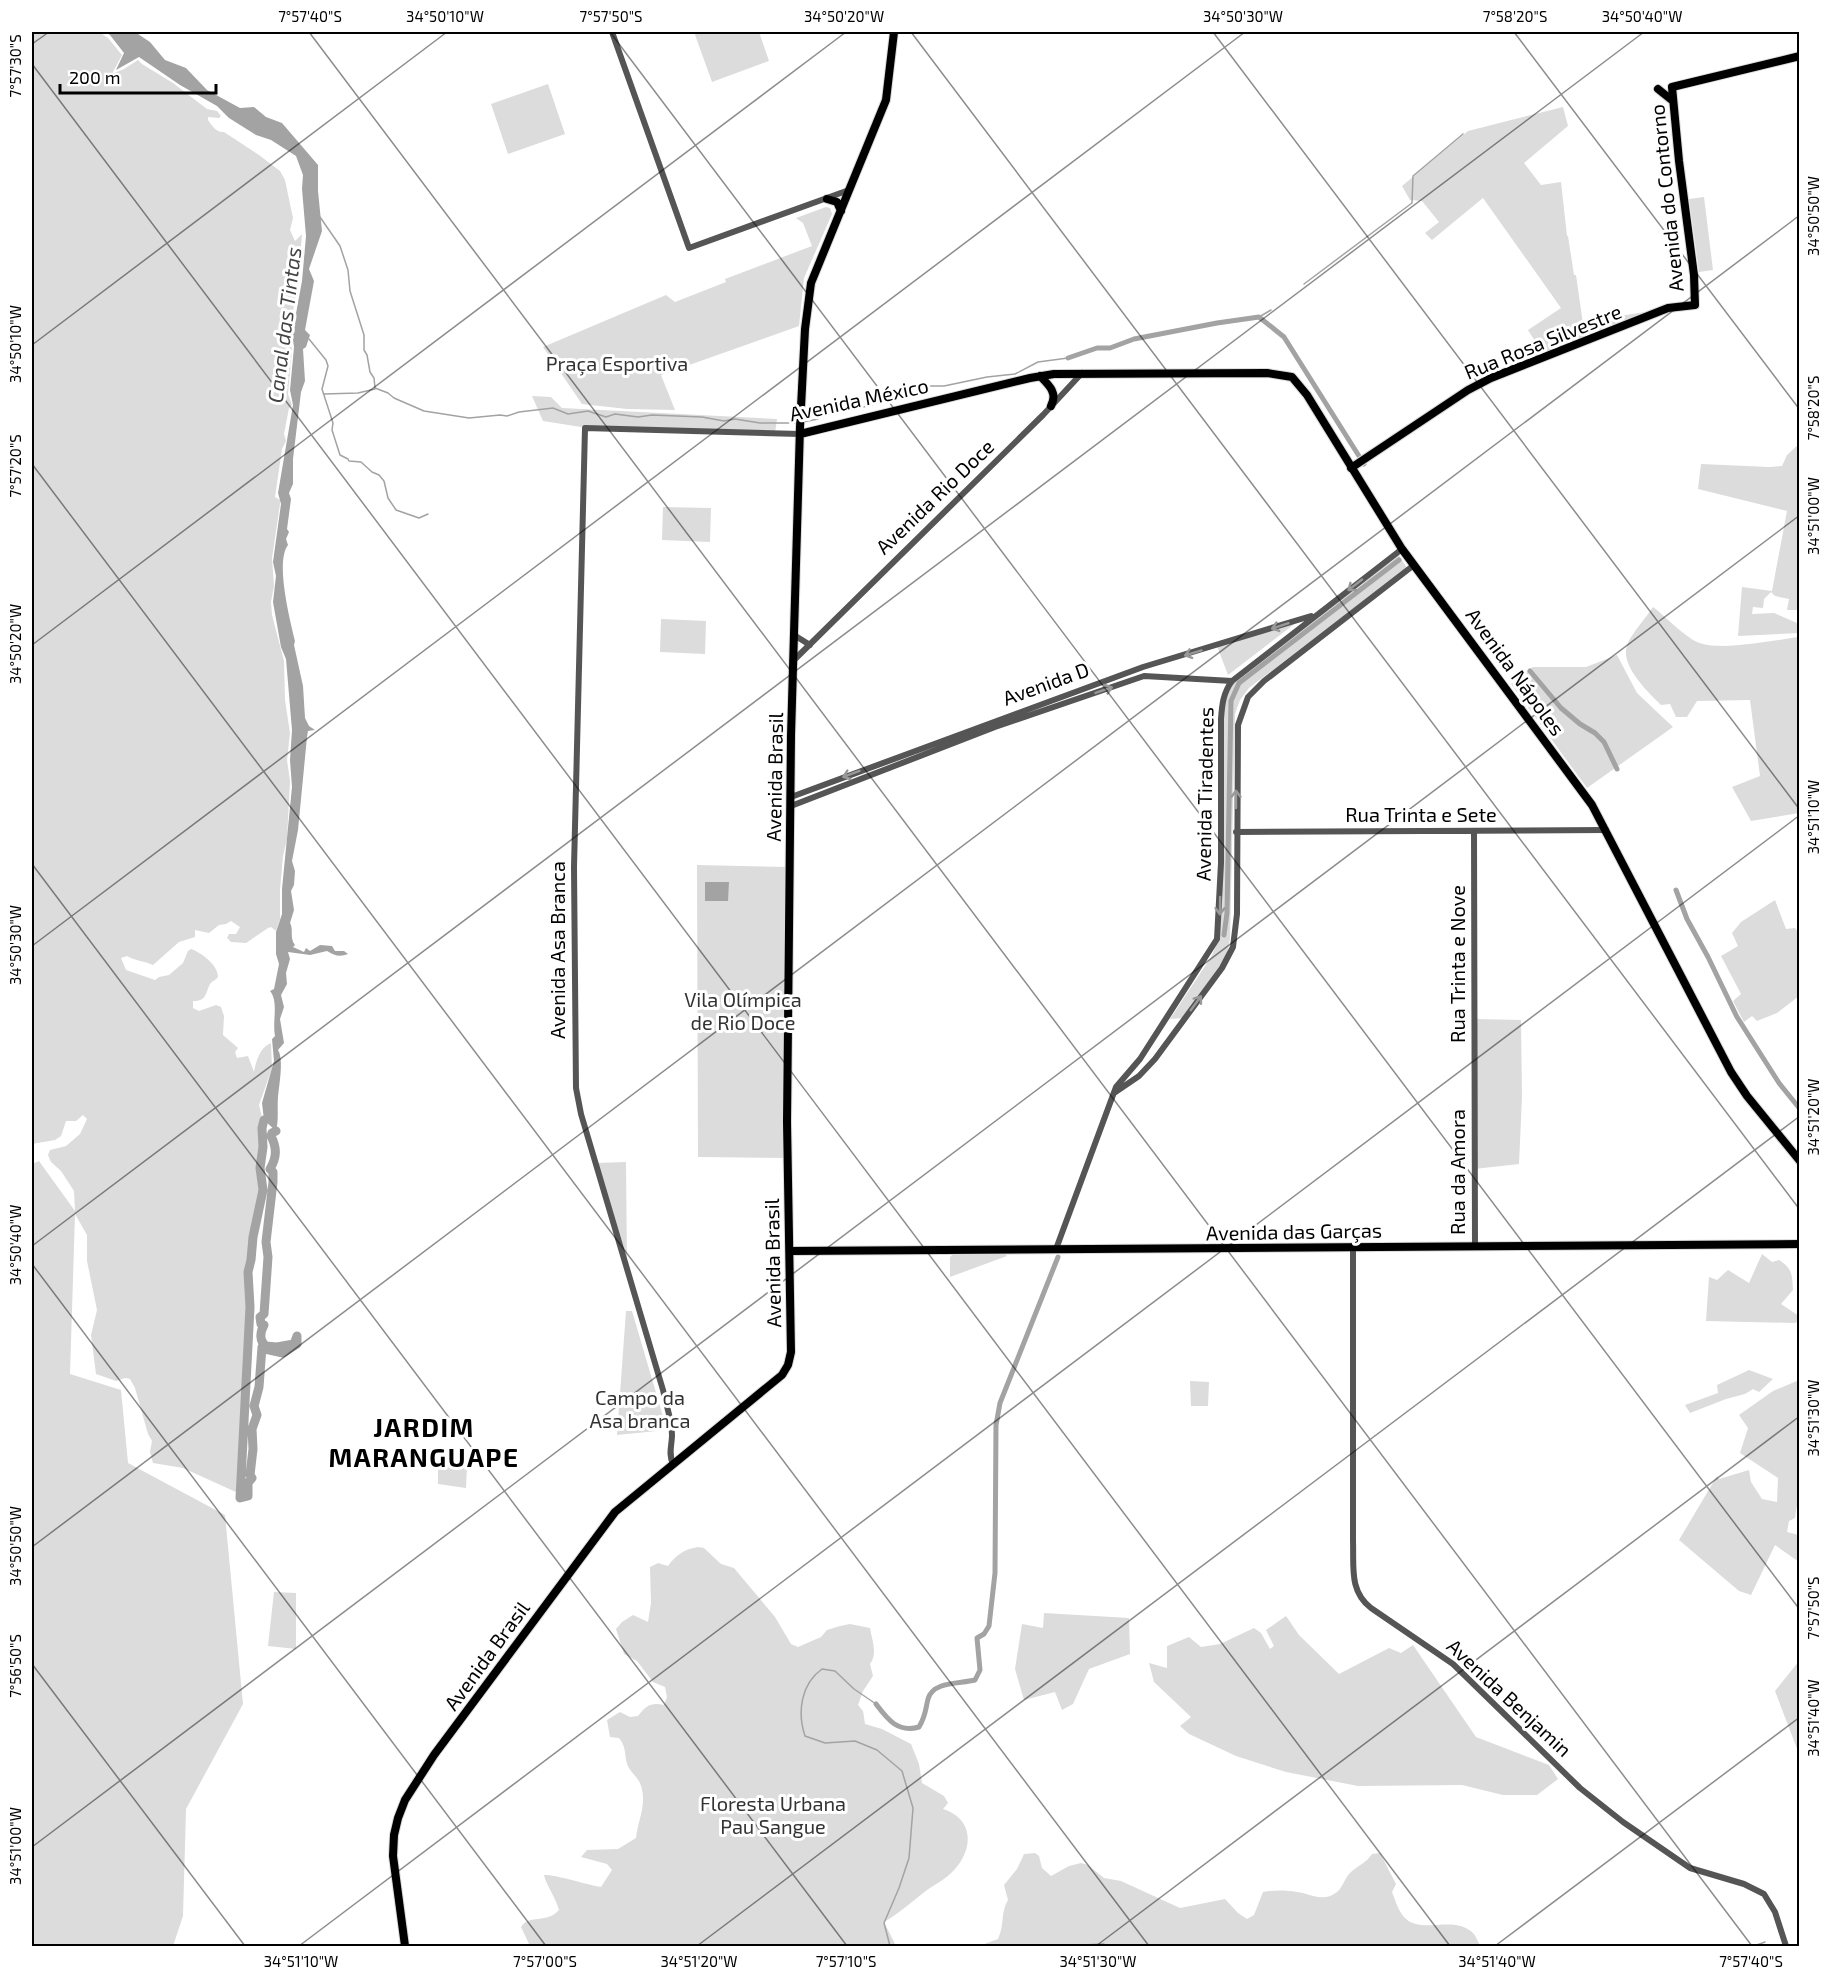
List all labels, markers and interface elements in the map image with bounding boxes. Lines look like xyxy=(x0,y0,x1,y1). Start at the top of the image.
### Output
text: 7°57'40"S xyxy=(278,7,342,25)
text: 34°50'10"W xyxy=(406,7,484,25)
text: 7°57'50"S xyxy=(580,7,642,25)
text: 34°50'20"W xyxy=(804,7,884,25)
text: 34°50'30"W xyxy=(1203,7,1283,25)
text: 7°58'20"S xyxy=(1483,7,1547,25)
text: 34°50'40"W xyxy=(1602,7,1682,25)
text: 7°57'30"S xyxy=(6,34,24,98)
scale bar xyxy=(60,57,216,95)
text: 200 m xyxy=(69,66,121,88)
street label: Avenida do Contorno xyxy=(1644,103,1688,293)
text: 34°50'50"W xyxy=(1804,176,1822,256)
water label: Canal das Tintas xyxy=(262,245,305,404)
street label: Rua Rosa Silvestre xyxy=(1460,299,1625,384)
text: 34°50'10"W xyxy=(6,305,24,383)
park label: Praça Esportiva xyxy=(546,351,688,376)
street label: Avenida México xyxy=(787,373,931,425)
text: 7°58'20"S xyxy=(1804,376,1822,440)
text: 7°57'20"S xyxy=(6,434,24,498)
street label: Avenida Rio Doce xyxy=(870,434,998,559)
text: 34°51'00"W xyxy=(1804,477,1822,555)
one-way arrow xyxy=(1348,578,1364,591)
street label: Avenida Nápoles xyxy=(1462,603,1570,740)
text: 34°50'20"W xyxy=(6,604,24,684)
one-way arrow xyxy=(1271,621,1290,632)
one-way arrow xyxy=(1184,648,1203,659)
street label: Avenida D xyxy=(999,656,1092,710)
one-way arrow xyxy=(1094,683,1113,694)
street label: Avenida Tiradentes xyxy=(1190,707,1218,881)
street label: Avenida Brasil xyxy=(761,712,787,842)
one-way arrow xyxy=(842,769,861,780)
text: 34°51'10"W xyxy=(1804,780,1822,854)
one-way arrow xyxy=(1230,790,1242,810)
street label: Rua Trinta e Sete xyxy=(1345,802,1497,826)
street label: Avenida Asa Branca xyxy=(545,861,569,1039)
street label: Rua Trinta e Nove xyxy=(1445,885,1469,1043)
one-way arrow xyxy=(1214,895,1226,915)
text: 34°50'30"W xyxy=(6,905,24,985)
park label: Vila Olímpica de Rio Doce xyxy=(684,987,802,1034)
one-way arrow xyxy=(1190,996,1202,1012)
text: 34°51'20"W xyxy=(1804,1078,1822,1156)
street label: Rua da Amora xyxy=(1445,1109,1469,1235)
street label: Avenida Brasil xyxy=(759,1198,785,1328)
text: 34°50'40"W xyxy=(6,1205,24,1285)
street label: Avenida das Garças xyxy=(1206,1217,1382,1246)
text: 34°51'30"W xyxy=(1804,1379,1822,1457)
park label: Campo da Asa branca xyxy=(590,1385,690,1432)
district label: JARDIM MARANGUAPE xyxy=(329,1411,519,1472)
text: 34°50'50"W xyxy=(6,1506,24,1586)
text: 7°57'50"S xyxy=(1804,1577,1822,1639)
street label: Avenida Brasil xyxy=(439,1596,534,1715)
street label: Avenida Benjamin xyxy=(1442,1633,1577,1761)
text: 7°56'50"S xyxy=(6,1634,24,1698)
text: 34°51'40"W xyxy=(1804,1679,1822,1757)
park label: Floresta Urbana Pau Sangue xyxy=(700,1791,846,1838)
text: 34°51'00"W xyxy=(6,1807,24,1885)
text: 34°51'10"W xyxy=(264,1952,338,1970)
text: 7°57'00"S xyxy=(513,1952,577,1970)
text: 34°51'20"W xyxy=(660,1952,738,1970)
text: 7°57'10"S xyxy=(816,1952,876,1970)
text: 34°51'30"W xyxy=(1059,1952,1137,1970)
text: 34°51'40"W xyxy=(1458,1952,1536,1970)
text: 7°57'40"S xyxy=(1719,1952,1783,1970)

